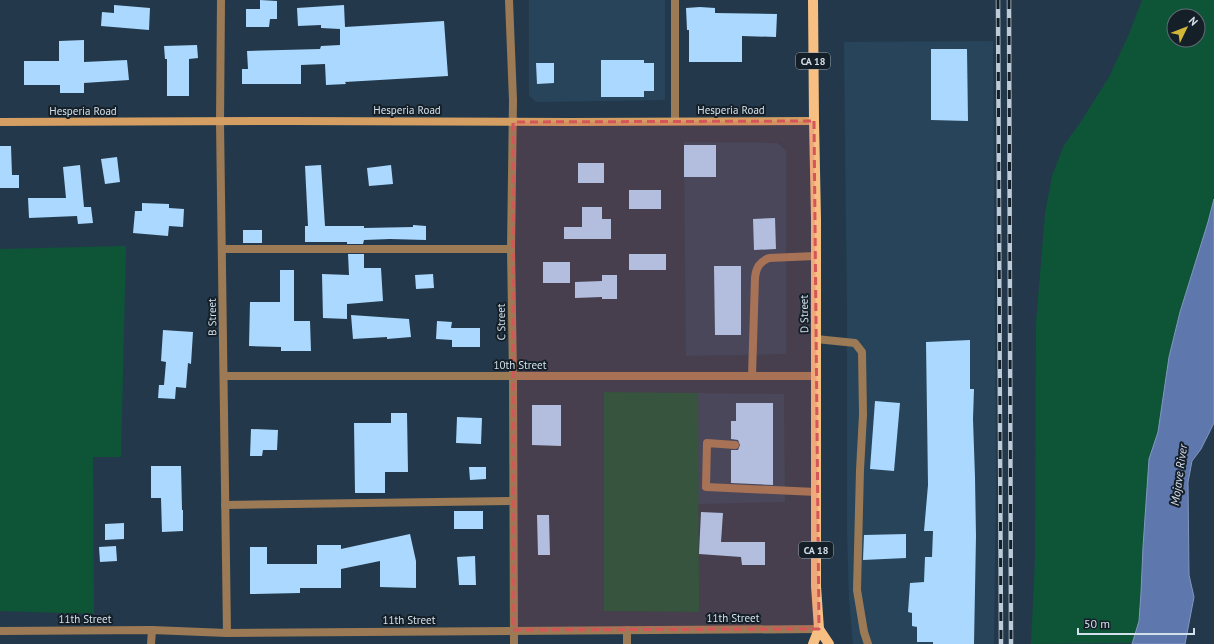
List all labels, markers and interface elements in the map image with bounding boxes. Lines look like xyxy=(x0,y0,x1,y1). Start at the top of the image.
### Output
north arrow xyxy=(1166,8,1206,48)
text: N xyxy=(1186,14,1201,29)
road number: CA 18 xyxy=(796,53,830,69)
street label: Hesperia Road xyxy=(373,103,441,117)
street label: Hesperia Road xyxy=(697,103,765,117)
street label: Hesperia Road xyxy=(49,104,117,118)
street label: D Street xyxy=(797,295,811,333)
street label: B Street xyxy=(205,298,219,336)
street label: C Street xyxy=(494,303,508,341)
street label: 10th Street xyxy=(494,358,547,372)
water label: Mojave River xyxy=(1167,442,1190,507)
road number: CA 18 xyxy=(799,542,833,558)
scale bar xyxy=(1078,610,1194,636)
street label: 11th Street xyxy=(707,611,760,625)
street label: 11th Street xyxy=(59,612,112,626)
street label: 11th Street xyxy=(383,613,436,627)
text: 50 m xyxy=(1084,616,1110,631)

